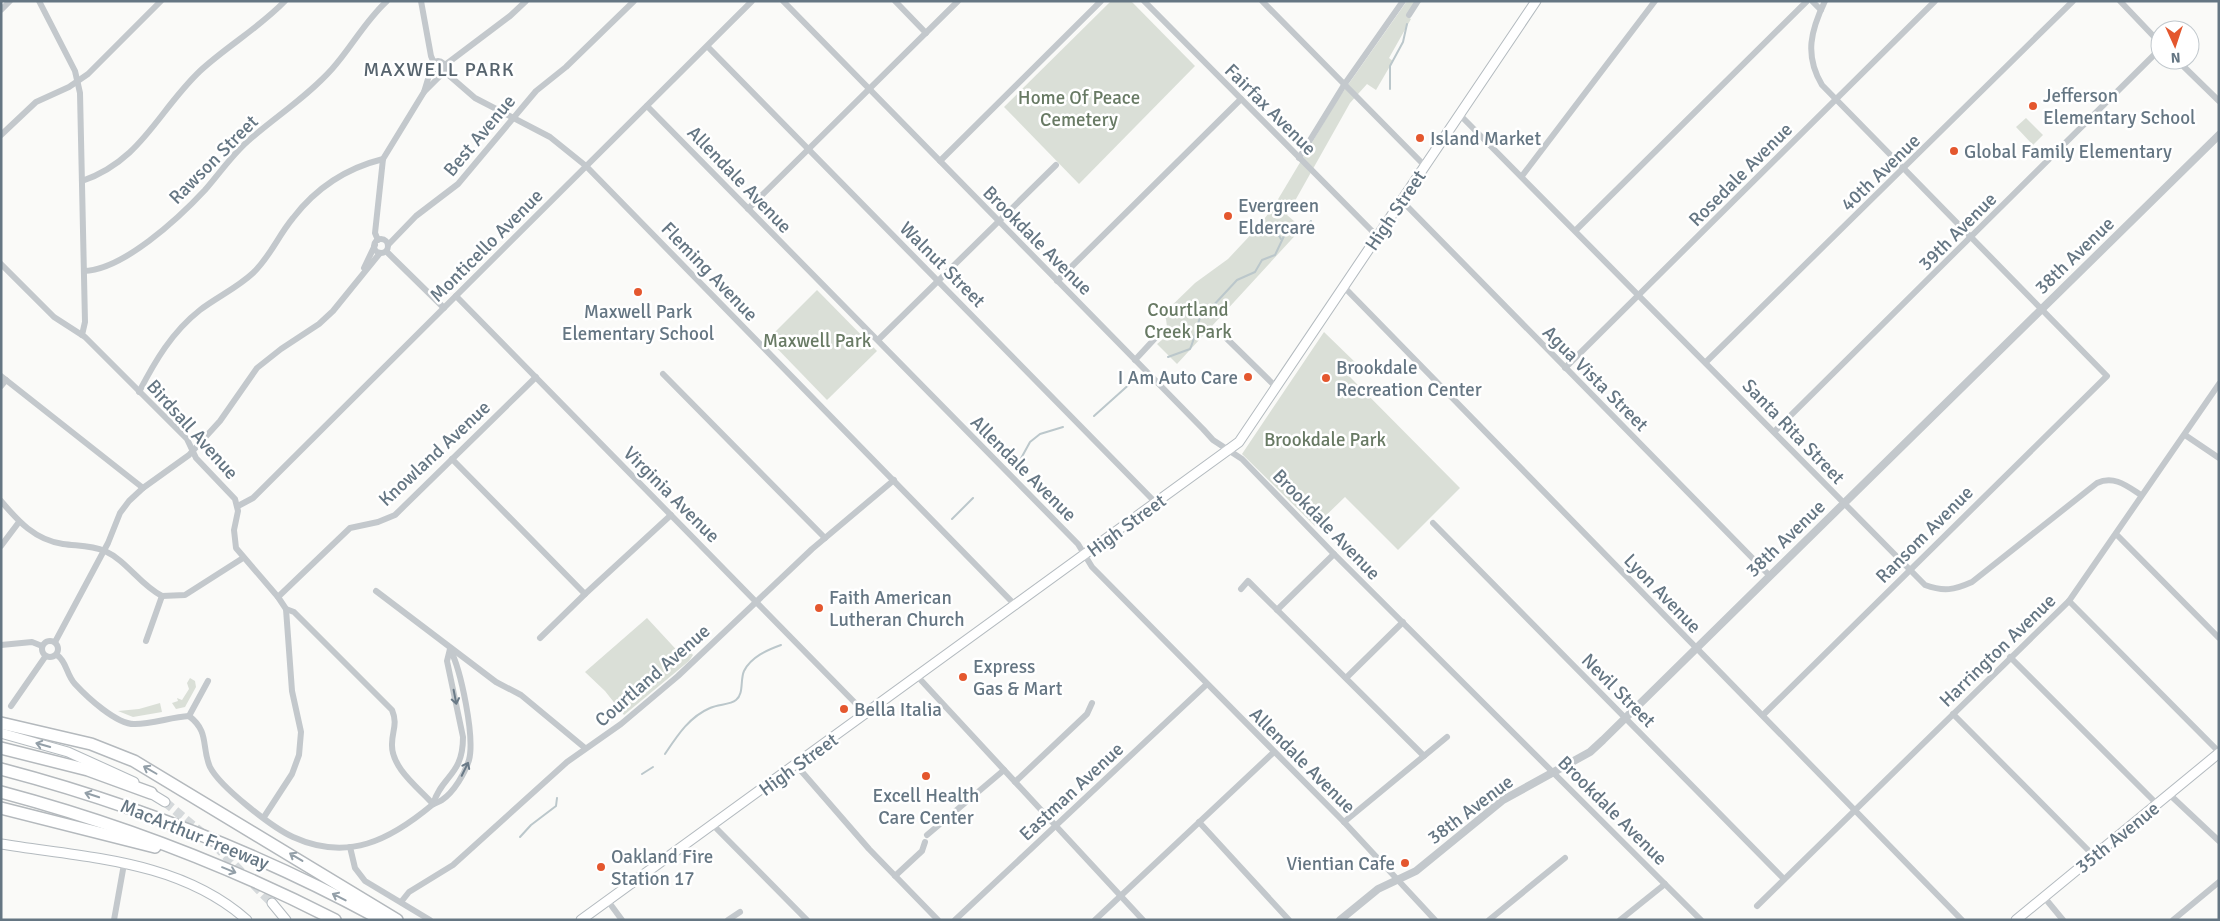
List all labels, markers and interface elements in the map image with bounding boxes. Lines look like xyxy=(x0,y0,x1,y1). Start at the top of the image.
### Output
north arrow xyxy=(2150,20,2200,70)
text: N xyxy=(2170,49,2181,66)
district label: MAXWELL PARK xyxy=(363,57,515,82)
street label: Fairfax Avenue xyxy=(1219,59,1321,161)
place label: Jefferson Elementary School xyxy=(2043,84,2196,130)
park label: Home Of Peace Cemetery xyxy=(1018,86,1140,132)
street label: Best Avenue xyxy=(439,90,521,182)
marker: Jefferson Elementary School xyxy=(2027,100,2039,112)
street label: Rawson Street xyxy=(164,110,264,209)
street label: Rosedale Avenue xyxy=(1684,118,1798,232)
street label: Allendale Avenue xyxy=(682,121,797,238)
place label: Island Market xyxy=(1430,127,1541,151)
street label: 40th Avenue xyxy=(1836,129,1925,216)
marker: Island Market xyxy=(1414,132,1426,144)
place label: Global Family Elementary xyxy=(1964,140,2172,164)
marker: Global Family Elementary xyxy=(1948,145,1960,157)
street label: High Street xyxy=(1360,165,1432,255)
street label: Brookdale Avenue xyxy=(978,181,1097,300)
street label: Monticello Avenue xyxy=(425,184,548,307)
street label: 39th Avenue xyxy=(1913,187,2002,276)
place label: Evergreen Eldercare xyxy=(1238,194,1319,240)
marker: Evergreen Eldercare xyxy=(1222,210,1234,222)
street label: 38th Avenue xyxy=(2030,212,2119,299)
street label: Fleming Avenue xyxy=(656,217,763,326)
street label: Walnut Street xyxy=(894,217,991,313)
marker: Maxwell Park Elementary School xyxy=(632,286,644,298)
park label: Courtland Creek Park xyxy=(1144,298,1232,344)
place label: Maxwell Park Elementary School xyxy=(562,300,714,346)
street label: Agua Vista Street xyxy=(1537,321,1654,437)
park label: Maxwell Park xyxy=(763,329,872,353)
place label: Brookdale Recreation Center xyxy=(1336,356,1482,402)
place label: I Am Auto Care xyxy=(1118,366,1238,390)
marker: I Am Auto Care xyxy=(1242,371,1254,383)
marker: Brookdale Recreation Center xyxy=(1320,372,1332,384)
street label: Santa Rita Street xyxy=(1737,374,1850,490)
street label: Birdsall Avenue xyxy=(141,375,243,485)
street label: Knowland Avenue xyxy=(374,396,496,512)
street label: Allendale Avenue xyxy=(965,411,1081,527)
park label: Brookdale Park xyxy=(1264,428,1387,452)
street label: Virginia Avenue xyxy=(618,441,725,548)
street label: Brookdale Avenue xyxy=(1267,464,1385,585)
street label: Ransom Avenue xyxy=(1871,481,1979,589)
street label: High Street xyxy=(1082,489,1171,563)
street label: 38th Avenue xyxy=(1741,495,1830,582)
street label: Lyon Avenue xyxy=(1618,549,1706,639)
place label: Faith American Lutheran Church xyxy=(829,586,965,632)
street label: Harrington Avenue xyxy=(1934,589,2061,712)
marker: Faith American Lutheran Church xyxy=(813,602,825,614)
street label: Courtland Avenue xyxy=(590,619,715,732)
street label: Nevil Street xyxy=(1576,649,1661,733)
place label: Express Gas & Mart xyxy=(973,655,1063,701)
marker: Express Gas & Mart xyxy=(957,671,969,683)
one-way arrow xyxy=(450,688,460,704)
place label: Bella Italia xyxy=(854,698,942,722)
marker: Bella Italia xyxy=(838,703,850,715)
street label: Allendale Avenue xyxy=(1244,703,1360,819)
street label: High Street xyxy=(754,728,843,802)
street label: Eastman Avenue xyxy=(1015,737,1129,846)
one-way arrow xyxy=(35,739,51,749)
street label: Brookdale Avenue xyxy=(1553,751,1672,870)
one-way arrow xyxy=(460,762,470,777)
one-way arrow xyxy=(142,765,157,775)
marker: Excell Health Care Center xyxy=(920,770,932,782)
street label: 38th Avenue xyxy=(1423,770,1518,850)
place label: Excell Health Care Center xyxy=(873,784,979,830)
one-way arrow xyxy=(85,790,100,799)
street label: MacArthur Freeway xyxy=(117,794,273,876)
street label: 35th Avenue xyxy=(2071,797,2164,879)
place label: Oakland Fire Station 17 xyxy=(611,845,713,891)
one-way arrow xyxy=(290,852,304,862)
place label: Vientian Cafe xyxy=(1286,852,1395,876)
marker: Vientian Cafe xyxy=(1399,857,1411,869)
marker: Oakland Fire Station 17 xyxy=(595,861,607,873)
one-way arrow xyxy=(221,865,236,875)
one-way arrow xyxy=(332,892,347,901)

